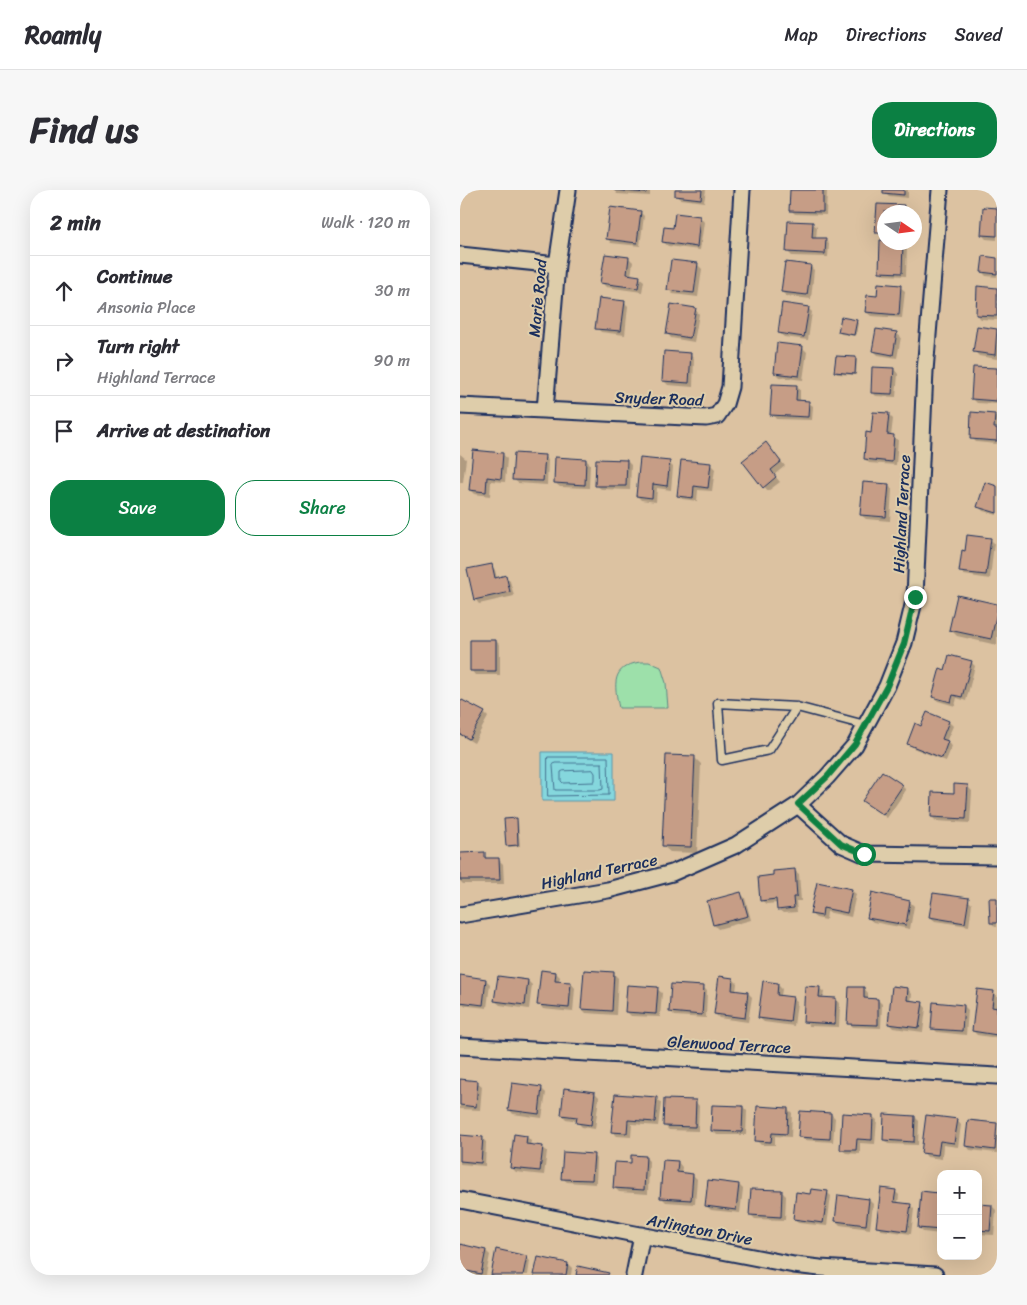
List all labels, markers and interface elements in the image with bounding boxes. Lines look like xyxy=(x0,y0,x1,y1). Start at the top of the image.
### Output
text: Roamly xyxy=(25,14,101,56)
text: Map xyxy=(785,19,818,51)
text: Directions xyxy=(846,19,927,51)
text: Saved xyxy=(955,19,1002,51)
text: Find us xyxy=(30,99,138,161)
button: Directions xyxy=(872,102,997,158)
text: 2 min xyxy=(50,204,101,242)
north arrow xyxy=(877,205,922,250)
text: Walk · 120 m xyxy=(321,208,410,237)
street label: Marie Road xyxy=(520,256,555,338)
text: Continue xyxy=(97,260,173,293)
text: 30 m xyxy=(375,276,410,305)
icon: ahead xyxy=(50,277,78,305)
text: Ansonia Place xyxy=(97,293,195,322)
text: Turn right xyxy=(97,330,179,363)
text: 90 m xyxy=(374,346,410,375)
icon: right xyxy=(50,347,78,375)
text: Highland Terrace xyxy=(97,363,216,392)
street label: Snyder Road xyxy=(614,382,705,415)
text: Arrive at destination xyxy=(97,414,270,447)
icon: arrive xyxy=(50,417,78,445)
street label: Highland Terrace xyxy=(884,454,919,574)
button: Save xyxy=(50,480,225,536)
button: Share xyxy=(235,480,410,536)
route end xyxy=(904,586,927,609)
route start xyxy=(853,843,876,866)
street label: Highland Terrace xyxy=(538,845,660,898)
street label: Glenwood Terrace xyxy=(666,1027,792,1062)
map controls xyxy=(937,1170,982,1260)
button: + xyxy=(937,1170,982,1215)
street label: Arlington Drive xyxy=(644,1205,755,1254)
button: − xyxy=(937,1215,982,1260)

